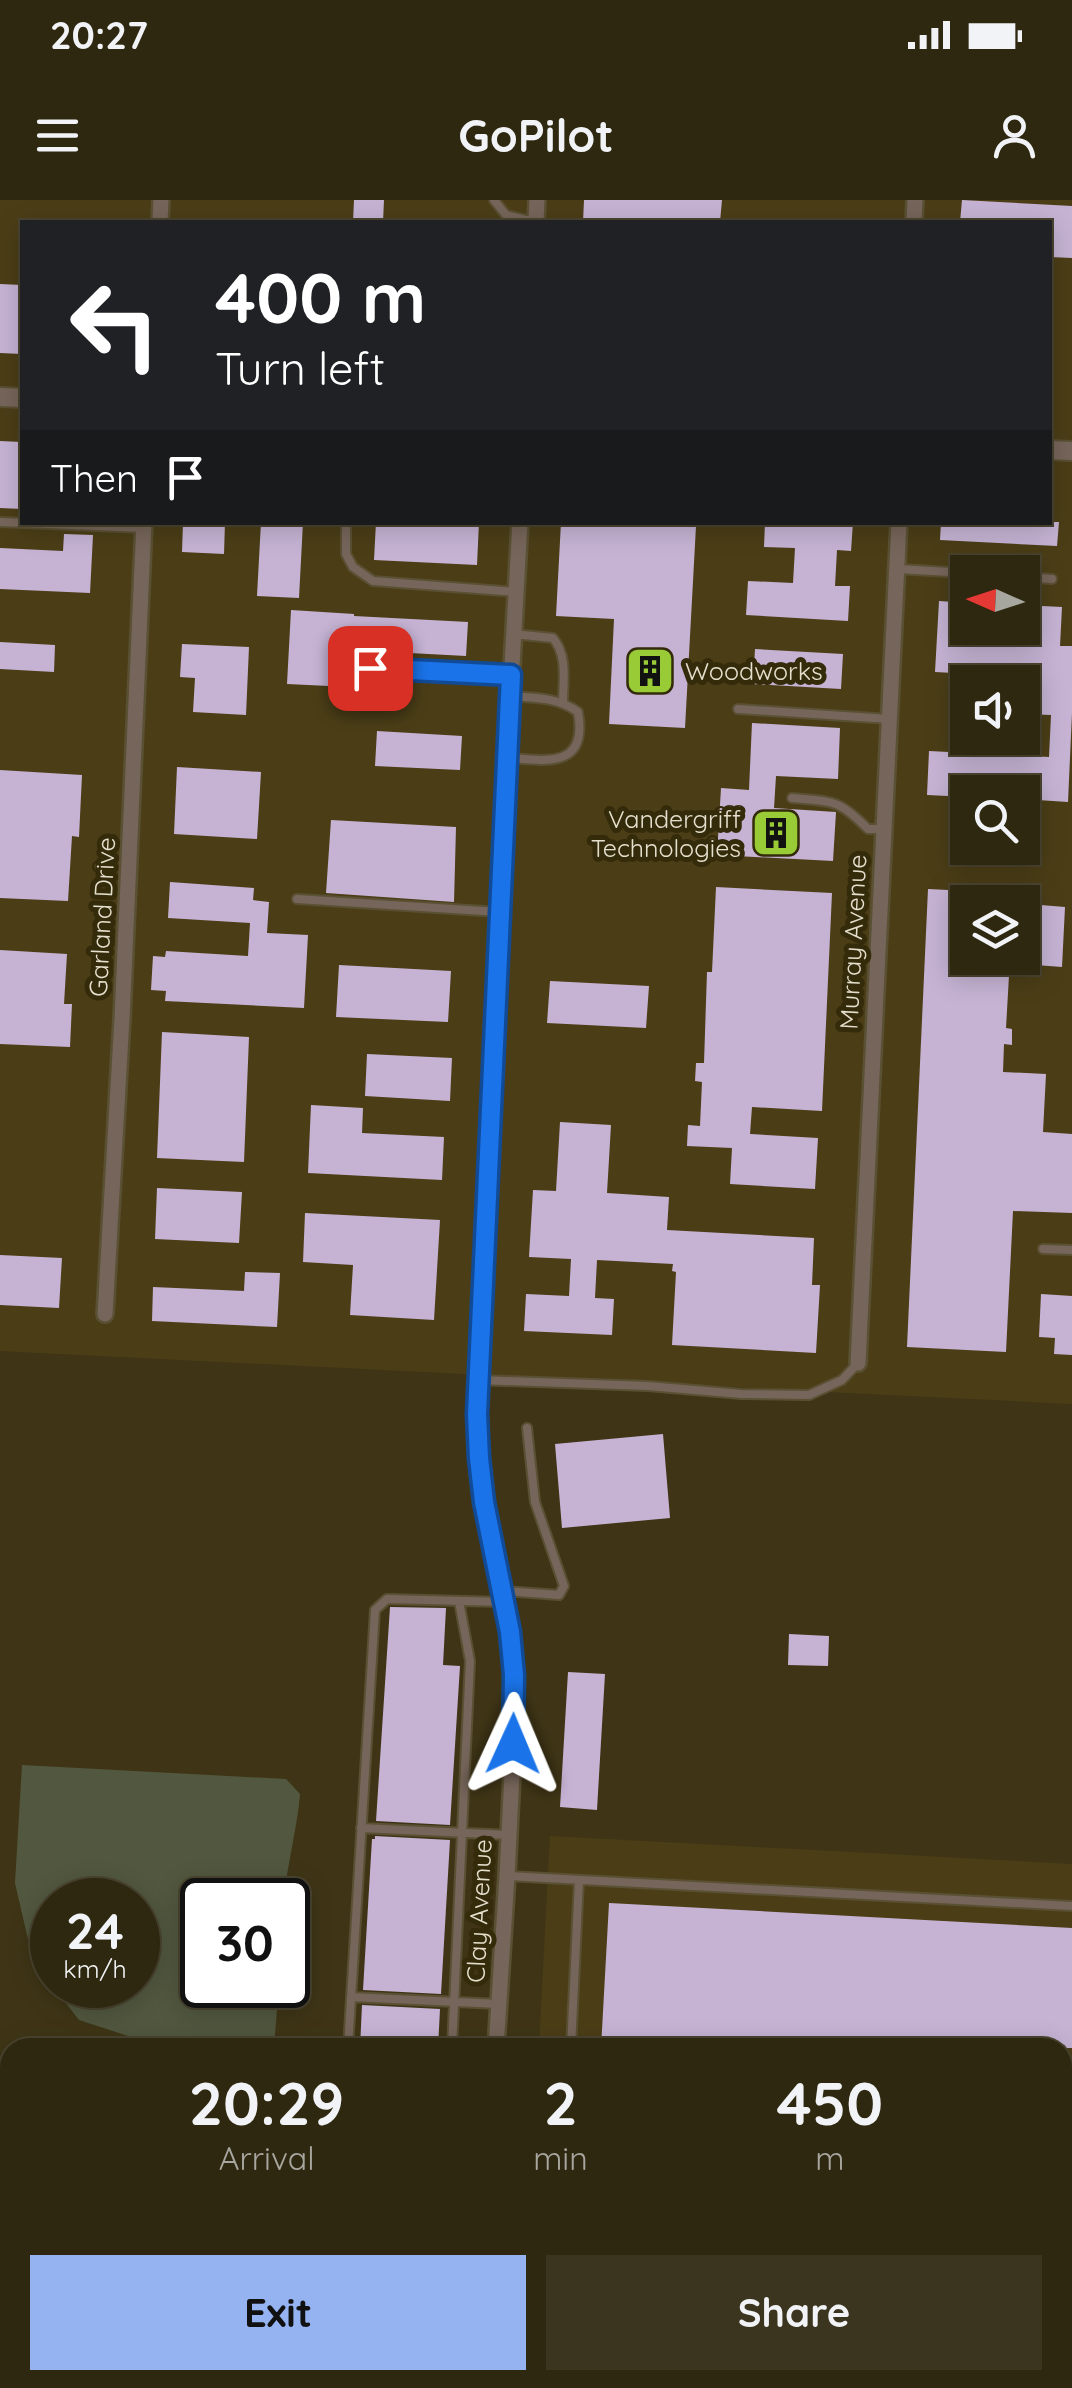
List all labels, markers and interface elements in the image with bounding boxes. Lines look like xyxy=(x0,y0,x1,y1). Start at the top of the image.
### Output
text: 20:27 xyxy=(50,11,148,59)
text: GoPilot xyxy=(458,107,614,163)
icon: menu xyxy=(30,108,85,163)
icon: person xyxy=(987,108,1042,163)
text: 400 m xyxy=(215,253,426,341)
icon: left xyxy=(50,260,180,390)
text: Turn left xyxy=(215,340,385,396)
icon: arrive xyxy=(158,450,213,505)
text: Then xyxy=(50,454,138,502)
north arrow xyxy=(950,555,1040,645)
map controls xyxy=(950,555,1040,975)
pin xyxy=(328,626,413,711)
icon: arrive xyxy=(343,641,398,696)
building icon: Woodworks xyxy=(624,645,676,697)
place label: Woodworks xyxy=(685,655,823,686)
button: sound xyxy=(950,665,1040,755)
button: search xyxy=(950,775,1040,865)
place label: Vandergriff Technologies xyxy=(591,803,741,863)
building icon: Vandergriff Technologies xyxy=(750,807,802,859)
street label: Garland Drive xyxy=(82,836,121,998)
street label: Murray Avenue xyxy=(832,854,873,1030)
button: layers xyxy=(950,885,1040,975)
position arrow xyxy=(461,1692,565,1796)
street label: Clay Avenue xyxy=(459,1838,498,1984)
speed limit sign: 30 xyxy=(180,1878,310,2008)
text: 24 xyxy=(66,1899,124,1962)
text: km/h xyxy=(63,1953,127,1984)
text: 20:29 xyxy=(189,2065,344,2140)
text: 2 xyxy=(543,2065,578,2140)
text: 450 xyxy=(777,2065,883,2140)
text: Arrival xyxy=(219,2138,315,2178)
text: min xyxy=(533,2138,588,2178)
text: m xyxy=(815,2138,844,2178)
button: Exit xyxy=(30,2255,526,2370)
button: Share xyxy=(546,2255,1042,2370)

